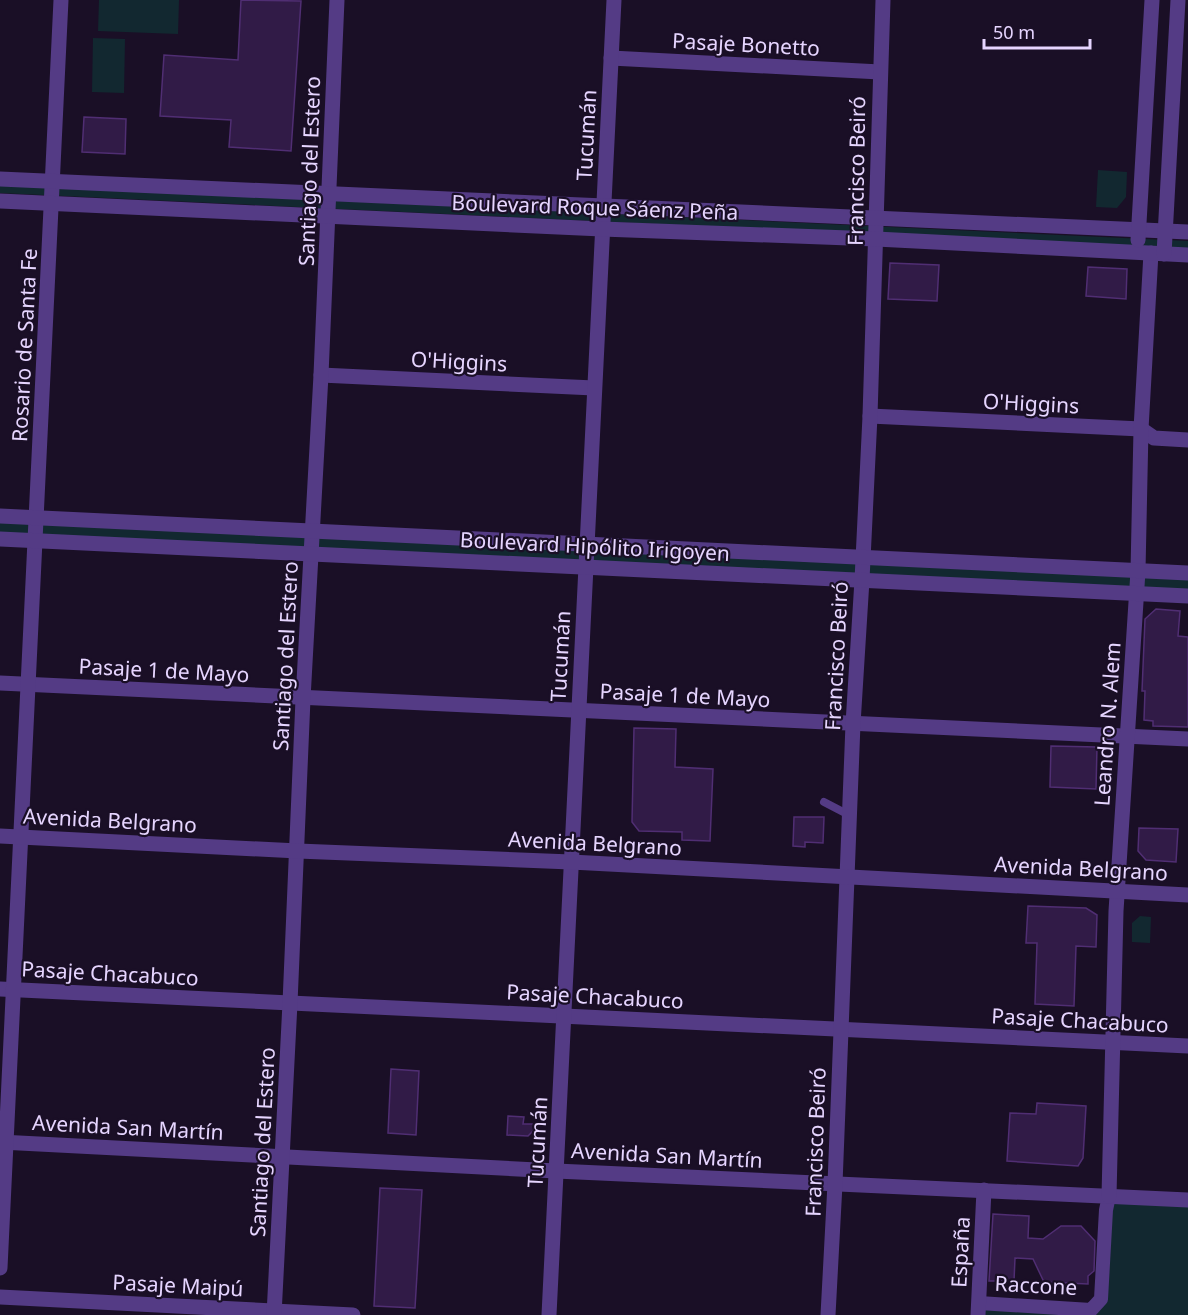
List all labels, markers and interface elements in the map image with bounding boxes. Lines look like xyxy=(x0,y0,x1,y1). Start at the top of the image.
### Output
scale bar xyxy=(984,12,1090,50)
text: 50 m xyxy=(993,20,1035,44)
street label: Pasaje Bonetto xyxy=(671,26,821,62)
street label: Santiago del Estero xyxy=(292,76,326,266)
street label: Tucumán xyxy=(570,89,602,181)
street label: Francisco Beiró xyxy=(841,96,871,246)
street label: Boulevard Roque Sáenz Peña xyxy=(451,188,739,226)
street label: Rosario de Santa Fe xyxy=(5,247,43,443)
street label: O'Higgins xyxy=(410,344,508,378)
street label: O'Higgins xyxy=(982,386,1080,420)
street label: Boulevard Hipólito Irigoyen xyxy=(459,525,731,567)
street label: Santiago del Estero xyxy=(266,560,304,752)
street label: Francisco Beiró xyxy=(818,581,854,731)
street label: Tucumán xyxy=(544,610,576,702)
street label: Leandro N. Alem xyxy=(1087,641,1127,807)
street label: Pasaje 1 de Mayo xyxy=(78,652,250,688)
street label: Pasaje 1 de Mayo xyxy=(599,677,771,713)
street label: Avenida Belgrano xyxy=(22,801,198,839)
street label: Avenida Belgrano xyxy=(507,824,683,862)
street label: Avenida Belgrano xyxy=(993,849,1169,887)
street label: Pasaje Chacabuco xyxy=(21,954,199,992)
street label: Pasaje Chacabuco xyxy=(506,977,684,1015)
street label: Pasaje Chacabuco xyxy=(991,1001,1169,1039)
street label: Santiago del Estero xyxy=(243,1046,281,1238)
street label: Francisco Beiró xyxy=(798,1067,832,1217)
street label: Tucumán xyxy=(521,1096,553,1188)
street label: Avenida San Martín xyxy=(32,1108,224,1146)
street label: Avenida San Martín xyxy=(571,1136,763,1174)
street label: España xyxy=(944,1216,976,1288)
street label: Pasaje Maipú xyxy=(112,1268,244,1302)
street label: Raccone xyxy=(994,1269,1078,1301)

